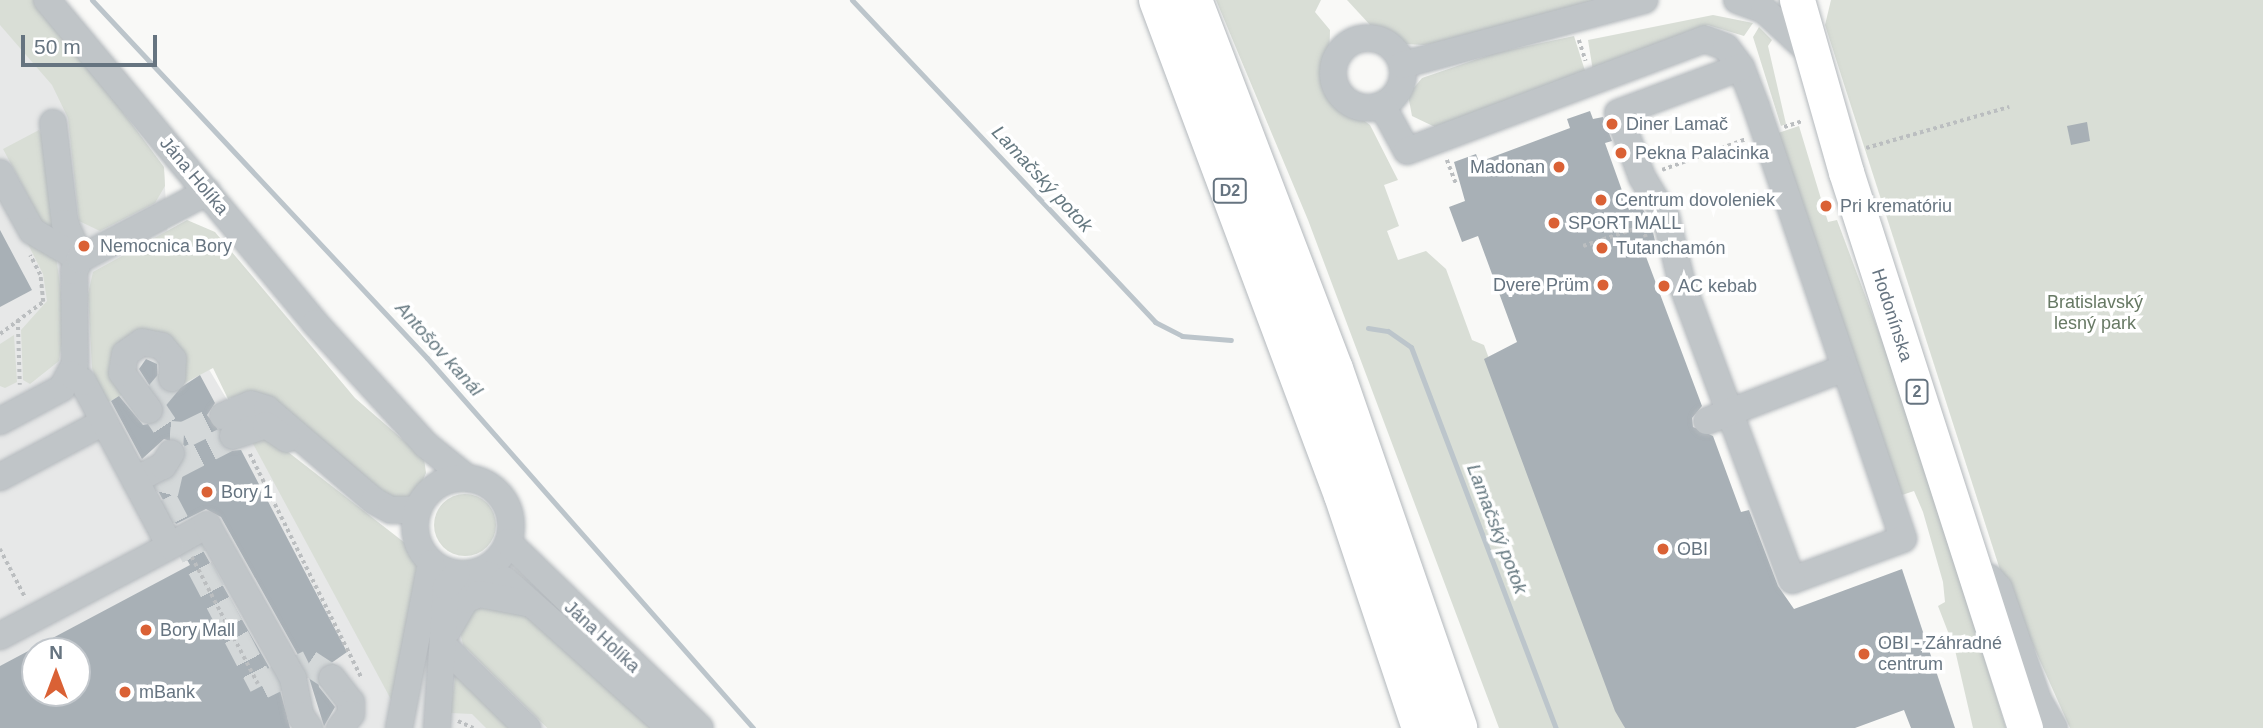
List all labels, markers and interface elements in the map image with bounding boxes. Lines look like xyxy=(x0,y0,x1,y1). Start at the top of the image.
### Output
scale bar xyxy=(24,21,161,65)
text: 50 m xyxy=(34,35,81,58)
place label: Diner Lamač xyxy=(1626,113,1728,135)
marker: Diner Lamač xyxy=(1604,116,1620,132)
water label: Lamačský potok xyxy=(987,121,1097,237)
street label: Jána Holíka xyxy=(155,133,233,219)
place label: Pekna Palacinka xyxy=(1635,142,1769,164)
marker: Pekna Palacinka xyxy=(1613,145,1629,161)
place label: Madonan xyxy=(1470,156,1545,178)
marker: Madonan xyxy=(1551,159,1567,175)
road number: D2 xyxy=(1212,178,1248,204)
place label: Centrum dovoleniek xyxy=(1615,189,1775,211)
marker: Centrum dovoleniek xyxy=(1593,192,1609,208)
place label: Pri krematóriu xyxy=(1840,195,1952,217)
marker: Pri krematóriu xyxy=(1818,198,1834,214)
place label: SPORT MALL xyxy=(1568,212,1682,234)
marker: SPORT MALL xyxy=(1546,215,1562,231)
place label: Nemocnica Bory xyxy=(100,235,232,257)
marker: Nemocnica Bory xyxy=(74,236,94,256)
place label: Tutanchamón xyxy=(1616,237,1725,259)
marker: Tutanchamón xyxy=(1594,240,1610,256)
street label: Hodonínska xyxy=(1867,266,1917,364)
place label: Dvere Prüm xyxy=(1493,274,1589,296)
place label: AC kebab xyxy=(1678,275,1757,297)
marker: Dvere Prüm xyxy=(1595,277,1611,293)
marker: AC kebab xyxy=(1656,278,1672,294)
park label: Bratislavský lesný park xyxy=(2047,292,2143,334)
water label: Antošov kanál xyxy=(391,297,487,401)
road number: 2 xyxy=(1905,380,1929,404)
water label: Lamačský potok xyxy=(1462,461,1532,597)
place label: Bory 1 xyxy=(221,481,273,503)
marker: Bory 1 xyxy=(199,484,215,500)
place label: OBI xyxy=(1677,538,1708,560)
marker: OBI xyxy=(1655,541,1671,557)
street label: Jána Holíka xyxy=(560,597,644,677)
place label: Bory Mall xyxy=(160,619,235,641)
marker: Bory Mall xyxy=(138,622,154,638)
place label: OBI - Záhradné centrum xyxy=(1878,633,2002,676)
north arrow xyxy=(21,637,91,707)
text: N xyxy=(49,642,63,663)
marker: OBI - Záhradné centrum xyxy=(1856,646,1872,662)
place label: mBank xyxy=(139,681,195,703)
marker: mBank xyxy=(117,684,133,700)

